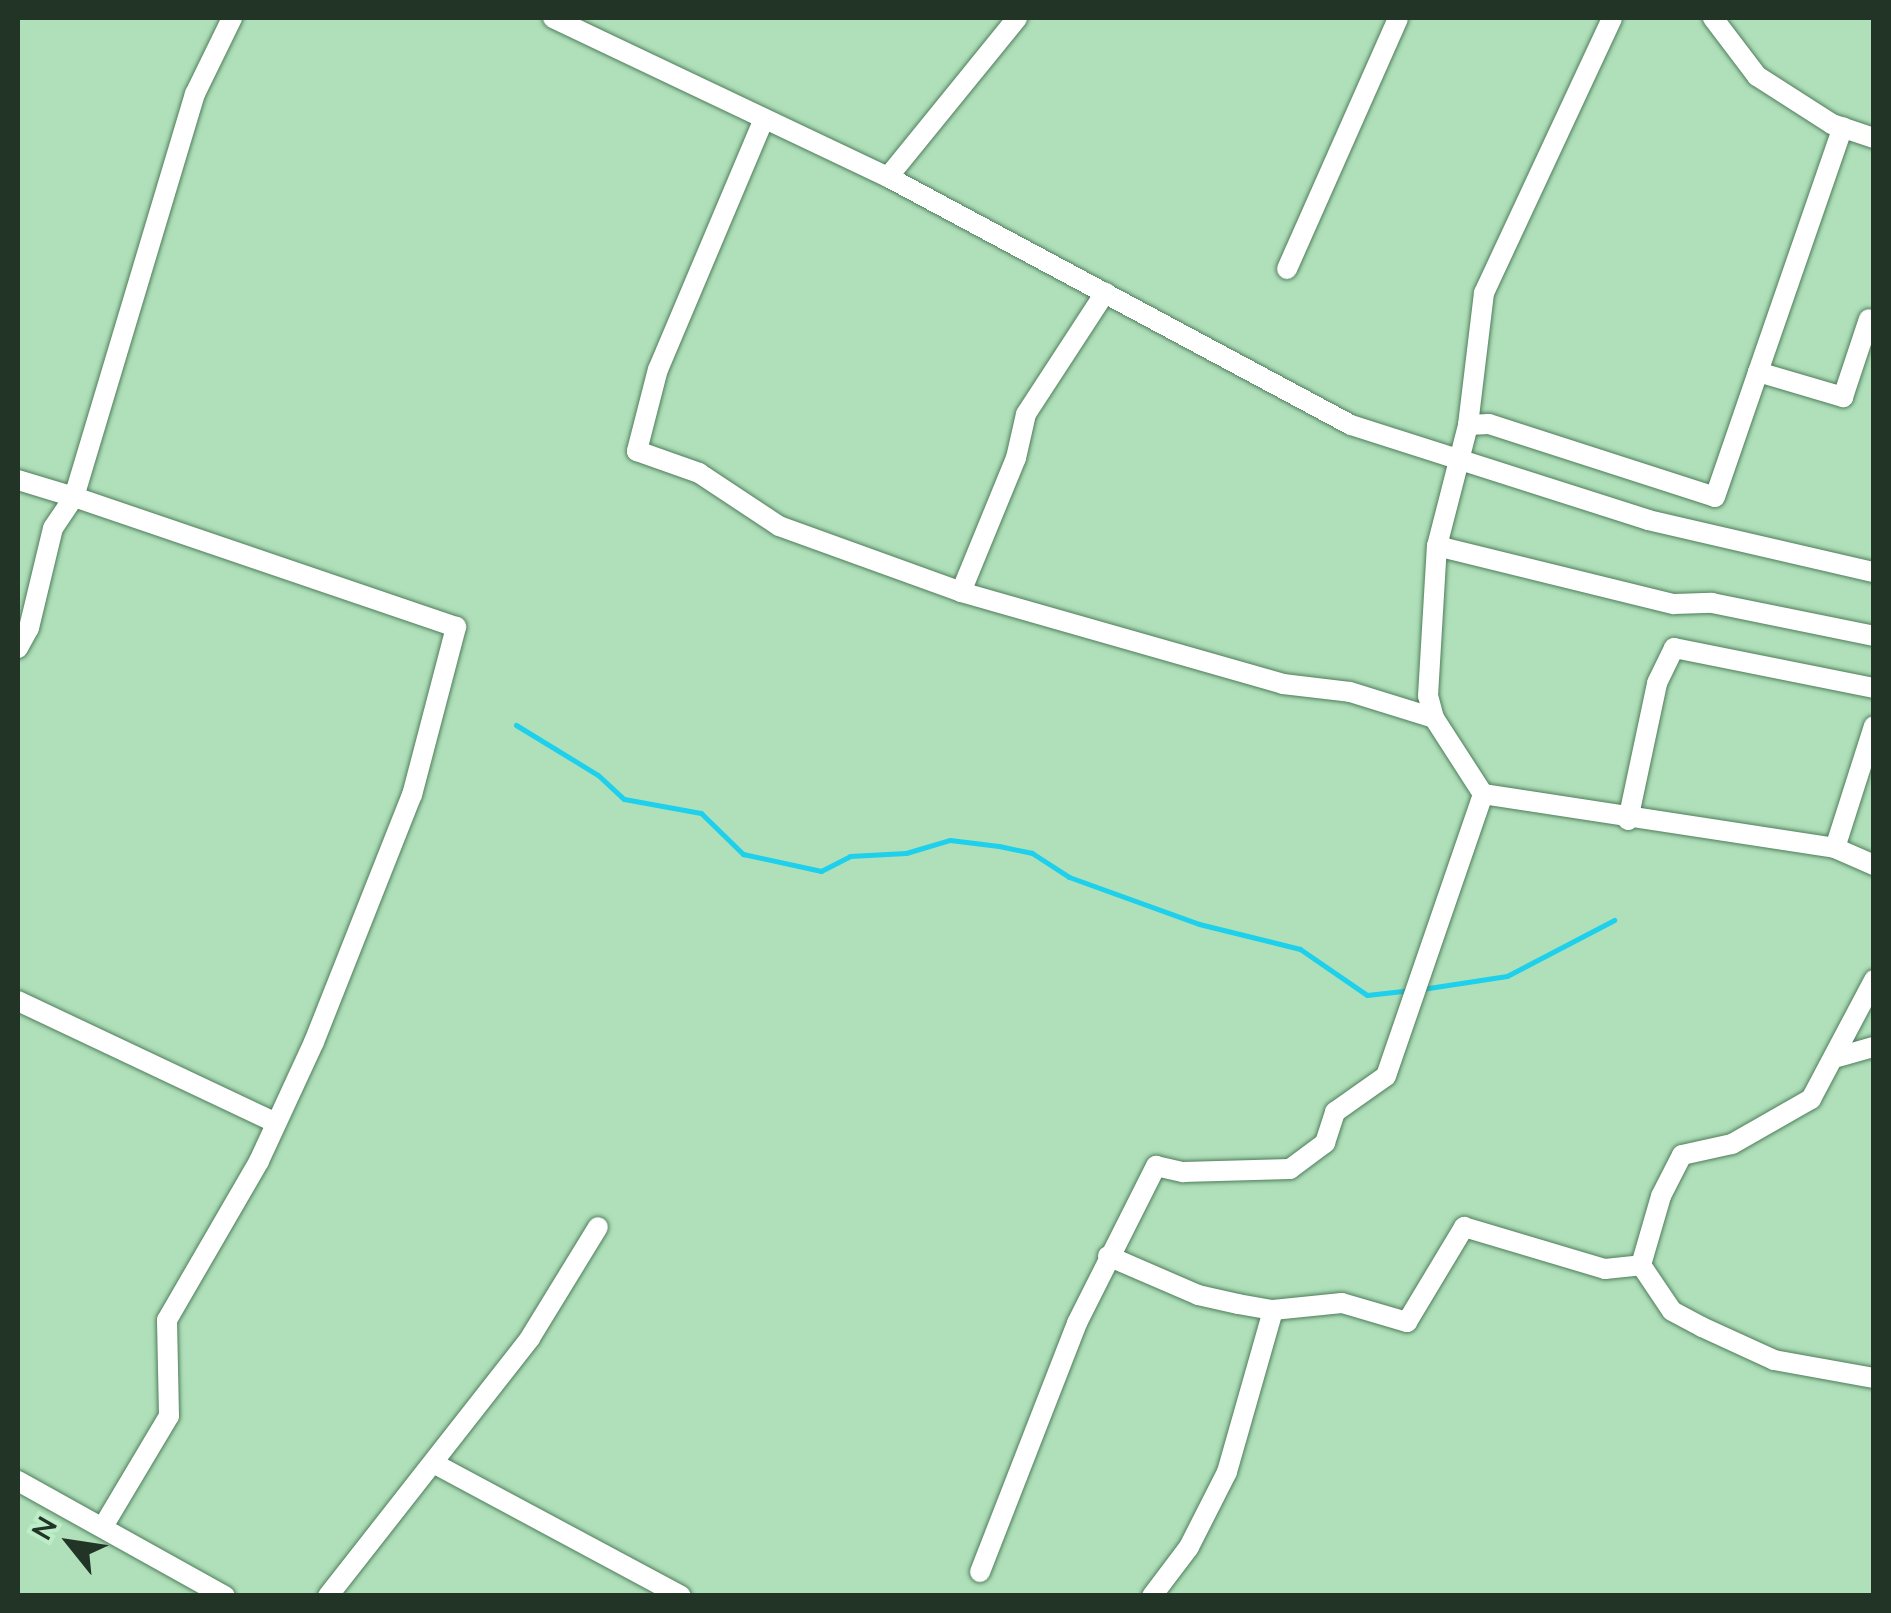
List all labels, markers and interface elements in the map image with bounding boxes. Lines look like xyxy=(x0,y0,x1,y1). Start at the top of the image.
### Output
north arrow xyxy=(20,1493,120,1593)
text: N xyxy=(23,1510,64,1546)

